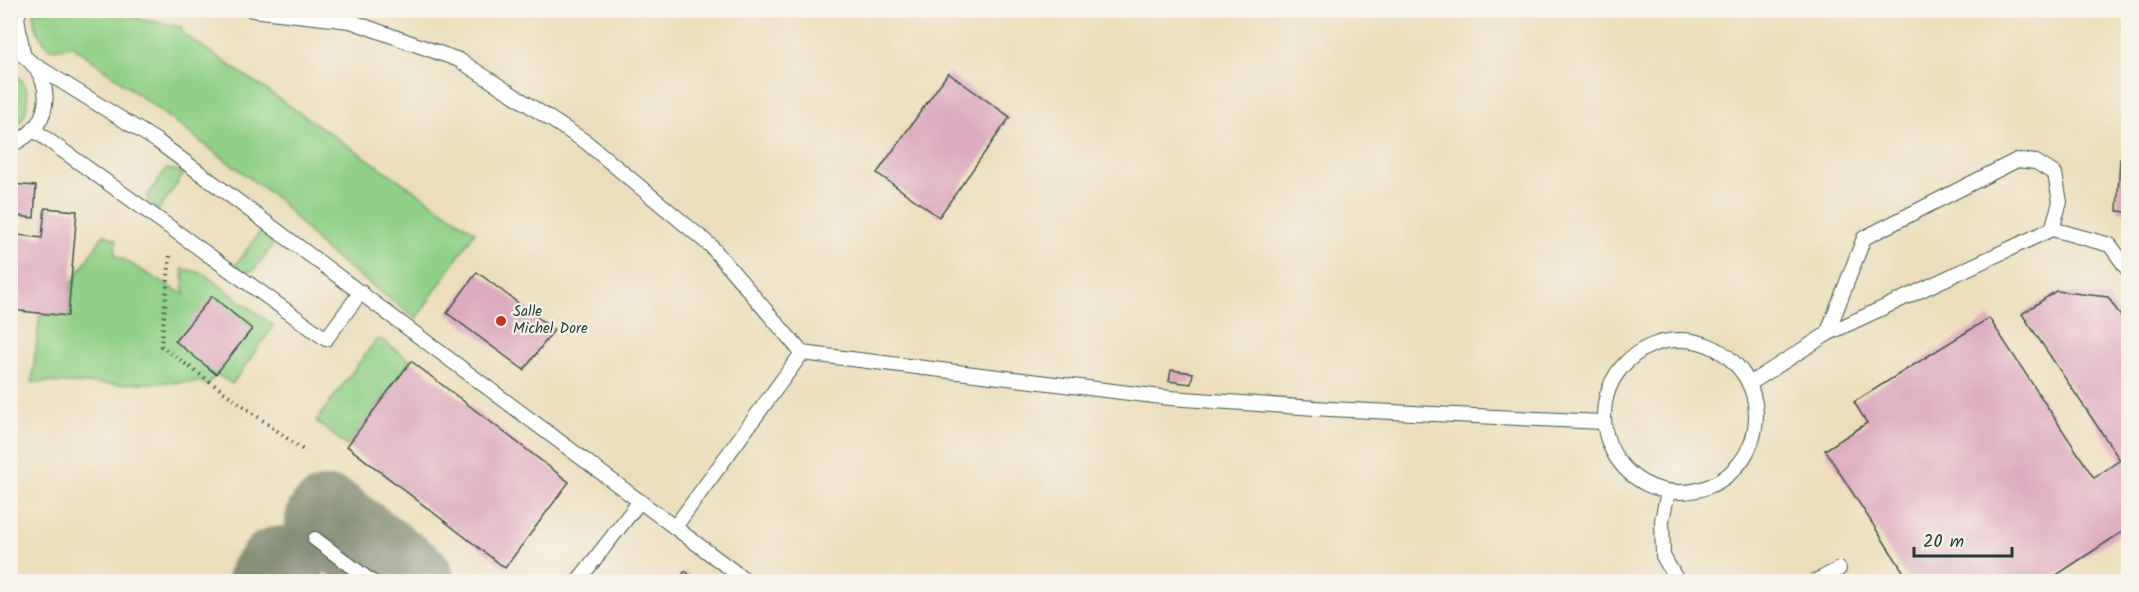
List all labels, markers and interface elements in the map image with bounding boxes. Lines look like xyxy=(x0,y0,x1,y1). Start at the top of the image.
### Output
place label: Salle Michel Dore xyxy=(513,300,588,341)
marker: Salle Michel Dore xyxy=(494,314,508,328)
scale bar xyxy=(1914,520,2012,558)
text: 20 m xyxy=(1923,528,1964,557)

